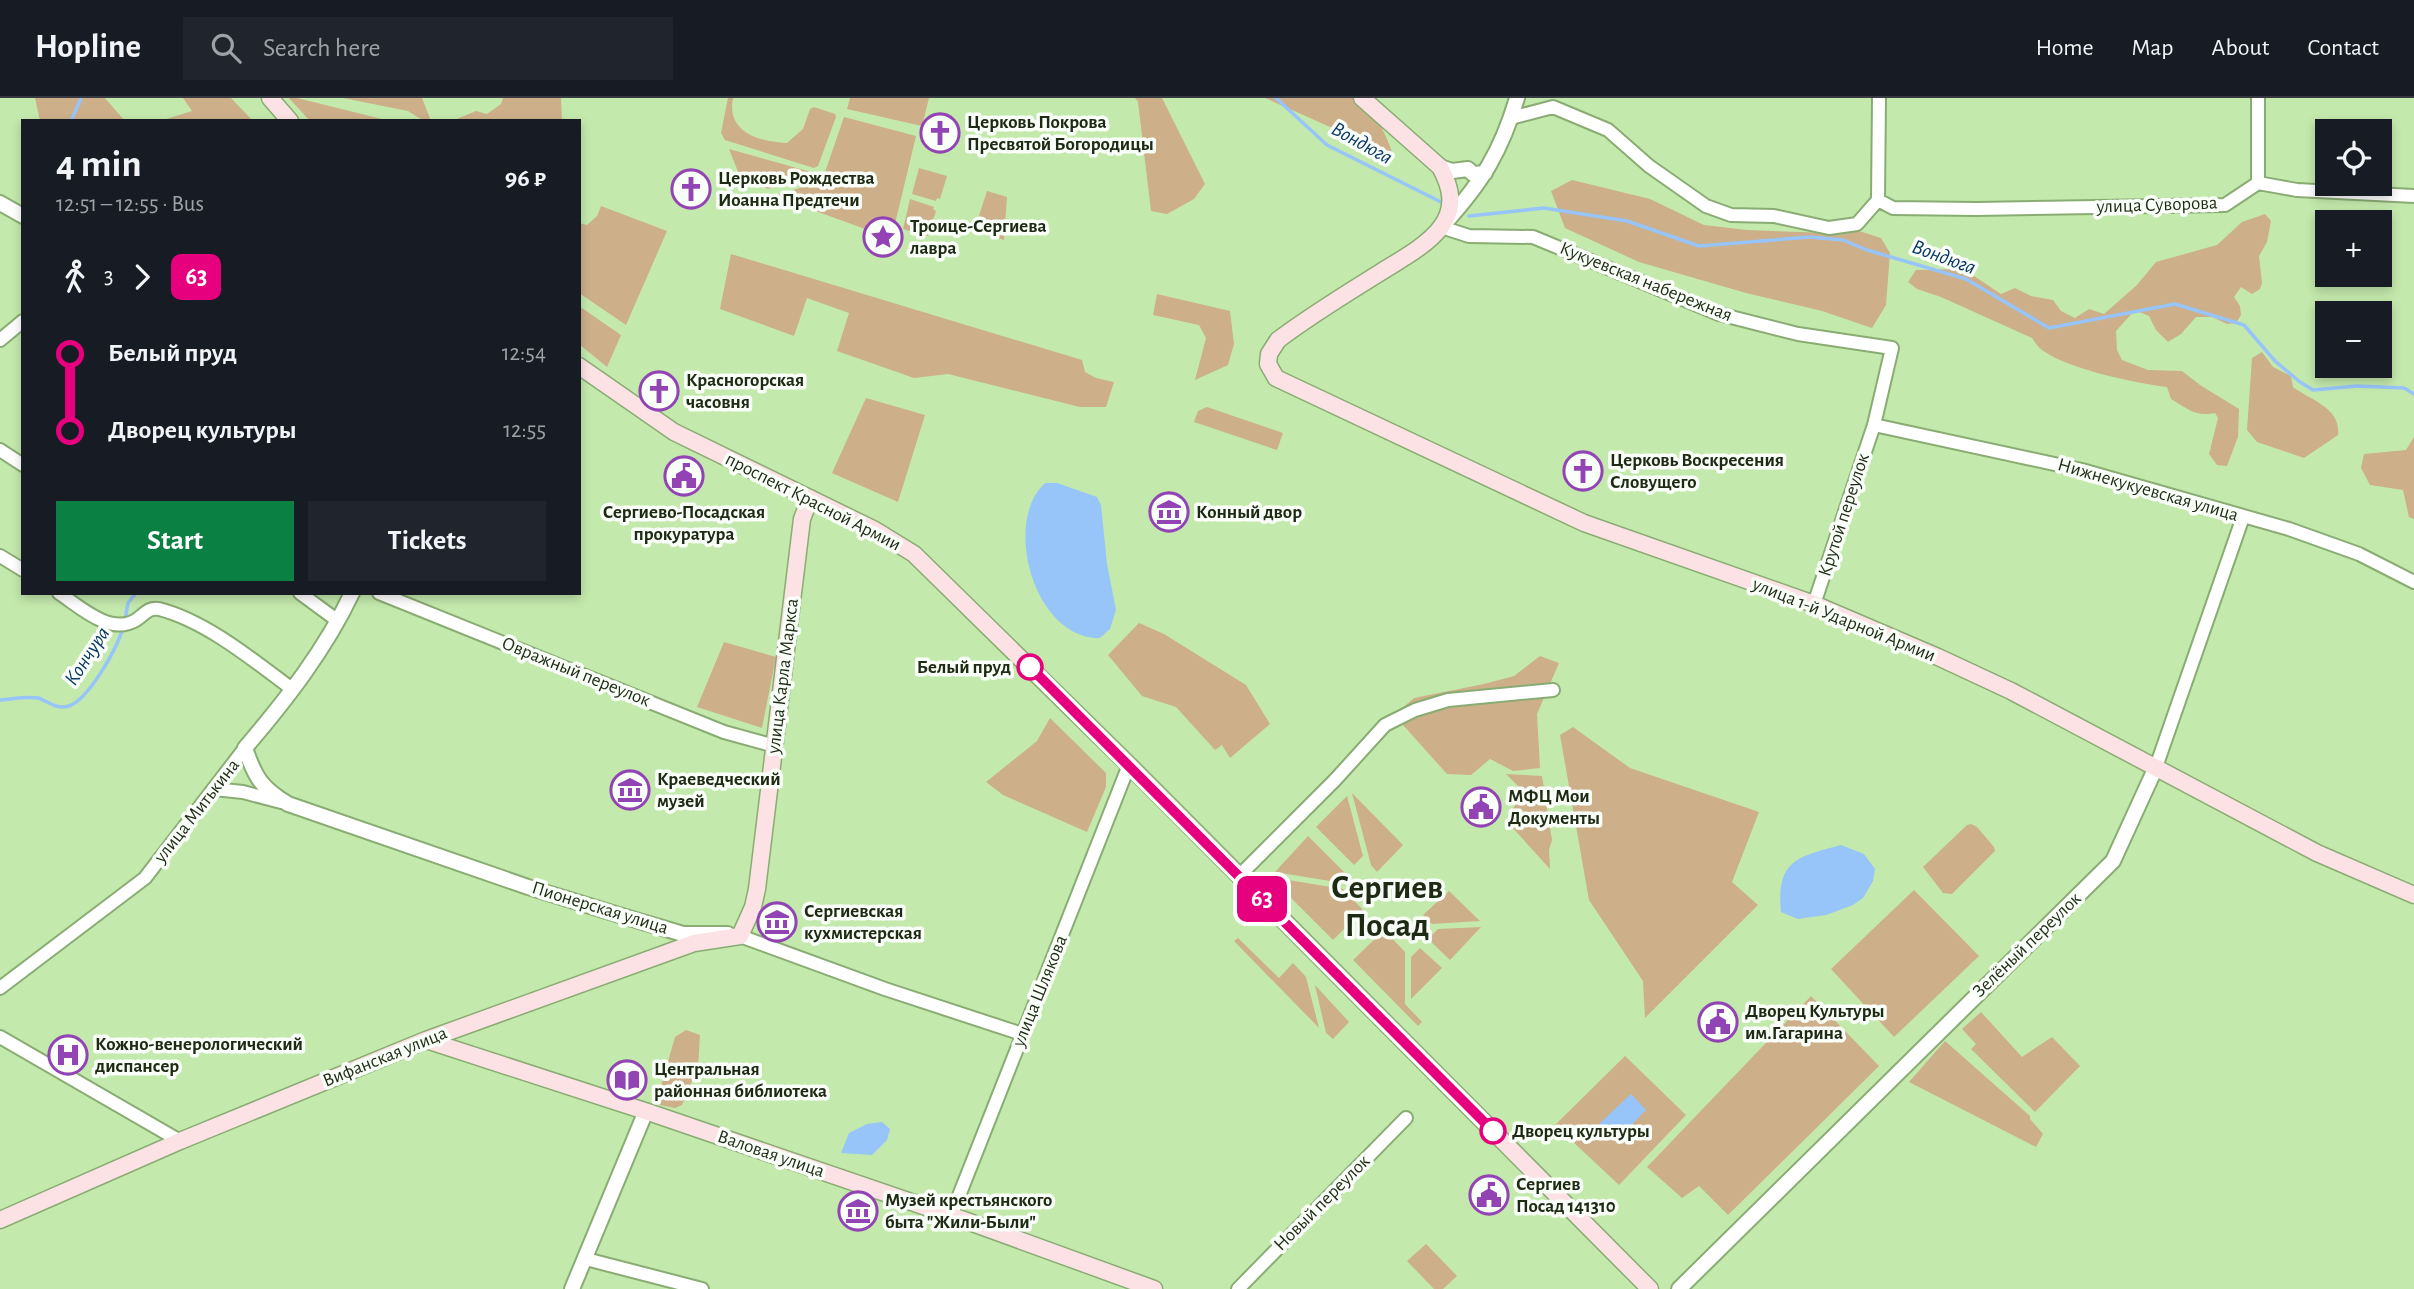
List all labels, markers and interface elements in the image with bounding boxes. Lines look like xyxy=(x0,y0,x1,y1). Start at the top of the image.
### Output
search box xyxy=(183,17,673,80)
icon: search xyxy=(207,29,245,67)
text: Hopline xyxy=(35,31,141,64)
text: Search here xyxy=(263,35,381,61)
text: Home xyxy=(2036,36,2094,60)
text: Map xyxy=(2132,36,2174,60)
text: About xyxy=(2212,36,2269,60)
text: Contact xyxy=(2307,36,2379,60)
church icon: Церковь Покрова Пресвятой Богородицы xyxy=(919,112,961,154)
place label: Церковь Покрова Пресвятой Богородицы xyxy=(967,113,1154,154)
water label: Вондюга xyxy=(1328,118,1396,168)
map controls xyxy=(2315,119,2392,378)
button: locate xyxy=(2315,119,2392,196)
text: 4 min xyxy=(56,146,142,184)
text: 96 ₽ xyxy=(505,165,546,191)
church icon: Церковь Рождества Иоанна Предтечи xyxy=(670,168,712,210)
place label: Церковь Рождества Иоанна Предтечи xyxy=(718,169,874,210)
text: 12:51 – 12:55 · Bus xyxy=(56,193,204,216)
street label: улица Суворова xyxy=(2095,193,2218,217)
button: + xyxy=(2315,210,2392,287)
place icon: Троице-Сергиева лавра xyxy=(862,216,904,258)
place label: Троице-Сергиева лавра xyxy=(910,217,1047,258)
water label: Вондюга xyxy=(1909,236,1979,278)
street label: Кукуевская набережная xyxy=(1557,239,1735,325)
icon: walk xyxy=(56,258,94,296)
icon: forward xyxy=(123,258,161,296)
text: 3 xyxy=(104,265,113,288)
text: 63 xyxy=(185,265,207,289)
button: − xyxy=(2315,301,2392,378)
text: Белый пруд xyxy=(108,340,237,366)
text: 12:54 xyxy=(502,342,546,365)
church icon: Красногорская часовня xyxy=(638,370,680,412)
place label: Красногорская часовня xyxy=(686,371,804,412)
text: Дворец культуры xyxy=(108,417,297,443)
text: 12:55 xyxy=(503,419,546,442)
street label: проспект Красной Армии xyxy=(722,449,904,555)
church icon: Церковь Воскресения Словущего xyxy=(1562,450,1604,492)
place label: Церковь Воскресения Словущего xyxy=(1610,451,1784,492)
street label: Крутой переулок xyxy=(1815,451,1873,579)
public building icon: Сергиево-Посадская прокуратура xyxy=(663,455,705,497)
street label: Нижнекукуевская улица xyxy=(2055,455,2241,525)
museum icon: Конный двор xyxy=(1148,491,1190,533)
button: Start xyxy=(56,501,294,581)
button: Tickets xyxy=(308,501,546,581)
place label: Сергиево-Посадская прокуратура xyxy=(603,503,765,544)
place label: Конный двор xyxy=(1196,503,1302,522)
street label: улица 1-й Ударной Армии xyxy=(1749,574,1938,665)
street label: улица Карла Маркса xyxy=(764,597,802,756)
water label: Кончура xyxy=(61,623,114,689)
street label: Овражный переулок xyxy=(499,634,653,711)
marker: Белый пруд xyxy=(1017,654,1043,680)
place label: Белый пруд xyxy=(917,658,1011,677)
street label: улица Митькина xyxy=(150,755,243,867)
museum icon: Краеведческий музей xyxy=(609,769,651,811)
place label: Краеведческий музей xyxy=(657,770,781,811)
public building icon: МФЦ Мои Документы xyxy=(1460,786,1502,828)
place label: МФЦ Мои Документы xyxy=(1508,787,1600,828)
district label: Сергиев Посад xyxy=(1331,872,1443,943)
line badge: 63 xyxy=(1230,876,1294,922)
street label: Пионерская улица xyxy=(530,878,671,938)
text: 63 xyxy=(1251,887,1273,911)
street label: Зелёный переулок xyxy=(1969,889,2085,1001)
museum icon: Сергиевская кухмистерская xyxy=(756,901,798,943)
place label: Сергиевская кухмистерская xyxy=(804,902,922,943)
street label: улица Шлякова xyxy=(1009,932,1071,1050)
public building icon: Дворец Культуры им.Гагарина xyxy=(1697,1001,1739,1043)
place label: Дворец Культуры им.Гагарина xyxy=(1745,1002,1884,1043)
street label: Вифанская улица xyxy=(320,1023,450,1091)
hospital icon: Кожно-венерологический диспансер xyxy=(47,1034,89,1076)
place label: Кожно-венерологический диспансер xyxy=(95,1035,303,1076)
library icon: Центральная районная библиотека xyxy=(606,1059,648,1101)
place label: Центральная районная библиотека xyxy=(654,1060,827,1101)
marker: Дворец культуры xyxy=(1480,1118,1506,1144)
place label: Дворец культуры xyxy=(1512,1122,1650,1141)
street label: Валовая улица xyxy=(715,1127,827,1181)
street label: Новый переулок xyxy=(1270,1151,1374,1255)
public building icon: Сергиев Посад 141310 xyxy=(1468,1174,1510,1216)
place label: Сергиев Посад 141310 xyxy=(1516,1175,1616,1216)
museum icon: Музей крестьянского быта "Жили-Были" xyxy=(837,1190,879,1232)
place label: Музей крестьянского быта "Жили-Были" xyxy=(885,1191,1052,1232)

